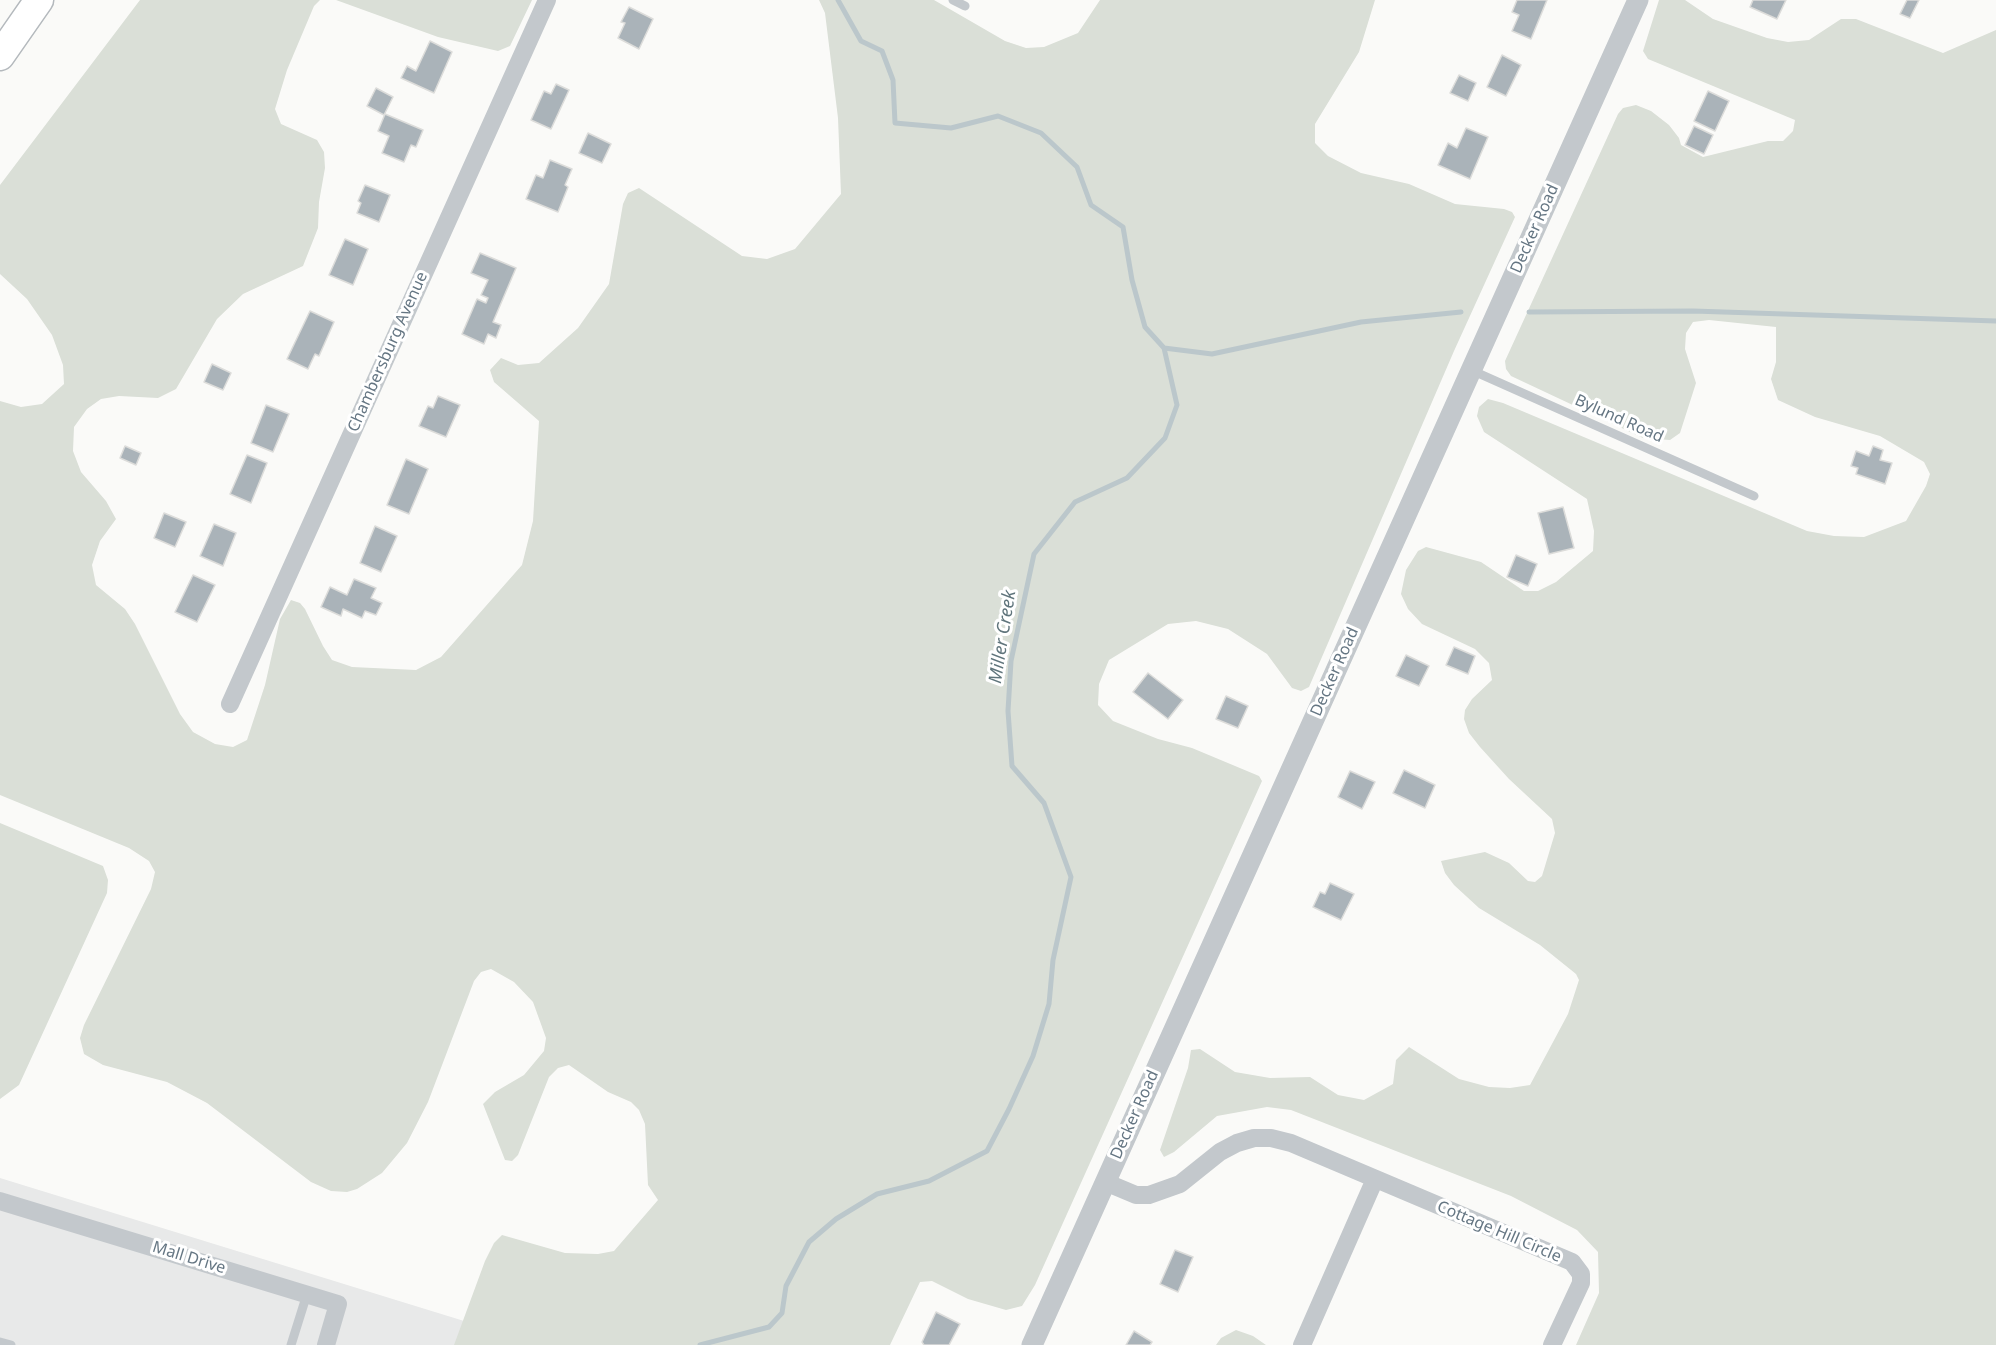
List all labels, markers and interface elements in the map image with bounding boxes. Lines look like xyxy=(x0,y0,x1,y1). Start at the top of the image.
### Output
street label: Decker Road xyxy=(1507,182,1563,276)
street label: Chambersburg Avenue xyxy=(344,269,432,435)
street label: Bylund Road xyxy=(1572,391,1666,447)
water label: Miller Creek xyxy=(985,589,1021,685)
street label: Decker Road xyxy=(1307,625,1363,719)
street label: Decker Road xyxy=(1107,1068,1163,1162)
street label: Cottage Hill Circle xyxy=(1434,1197,1564,1267)
street label: Mall Drive xyxy=(150,1238,228,1278)

